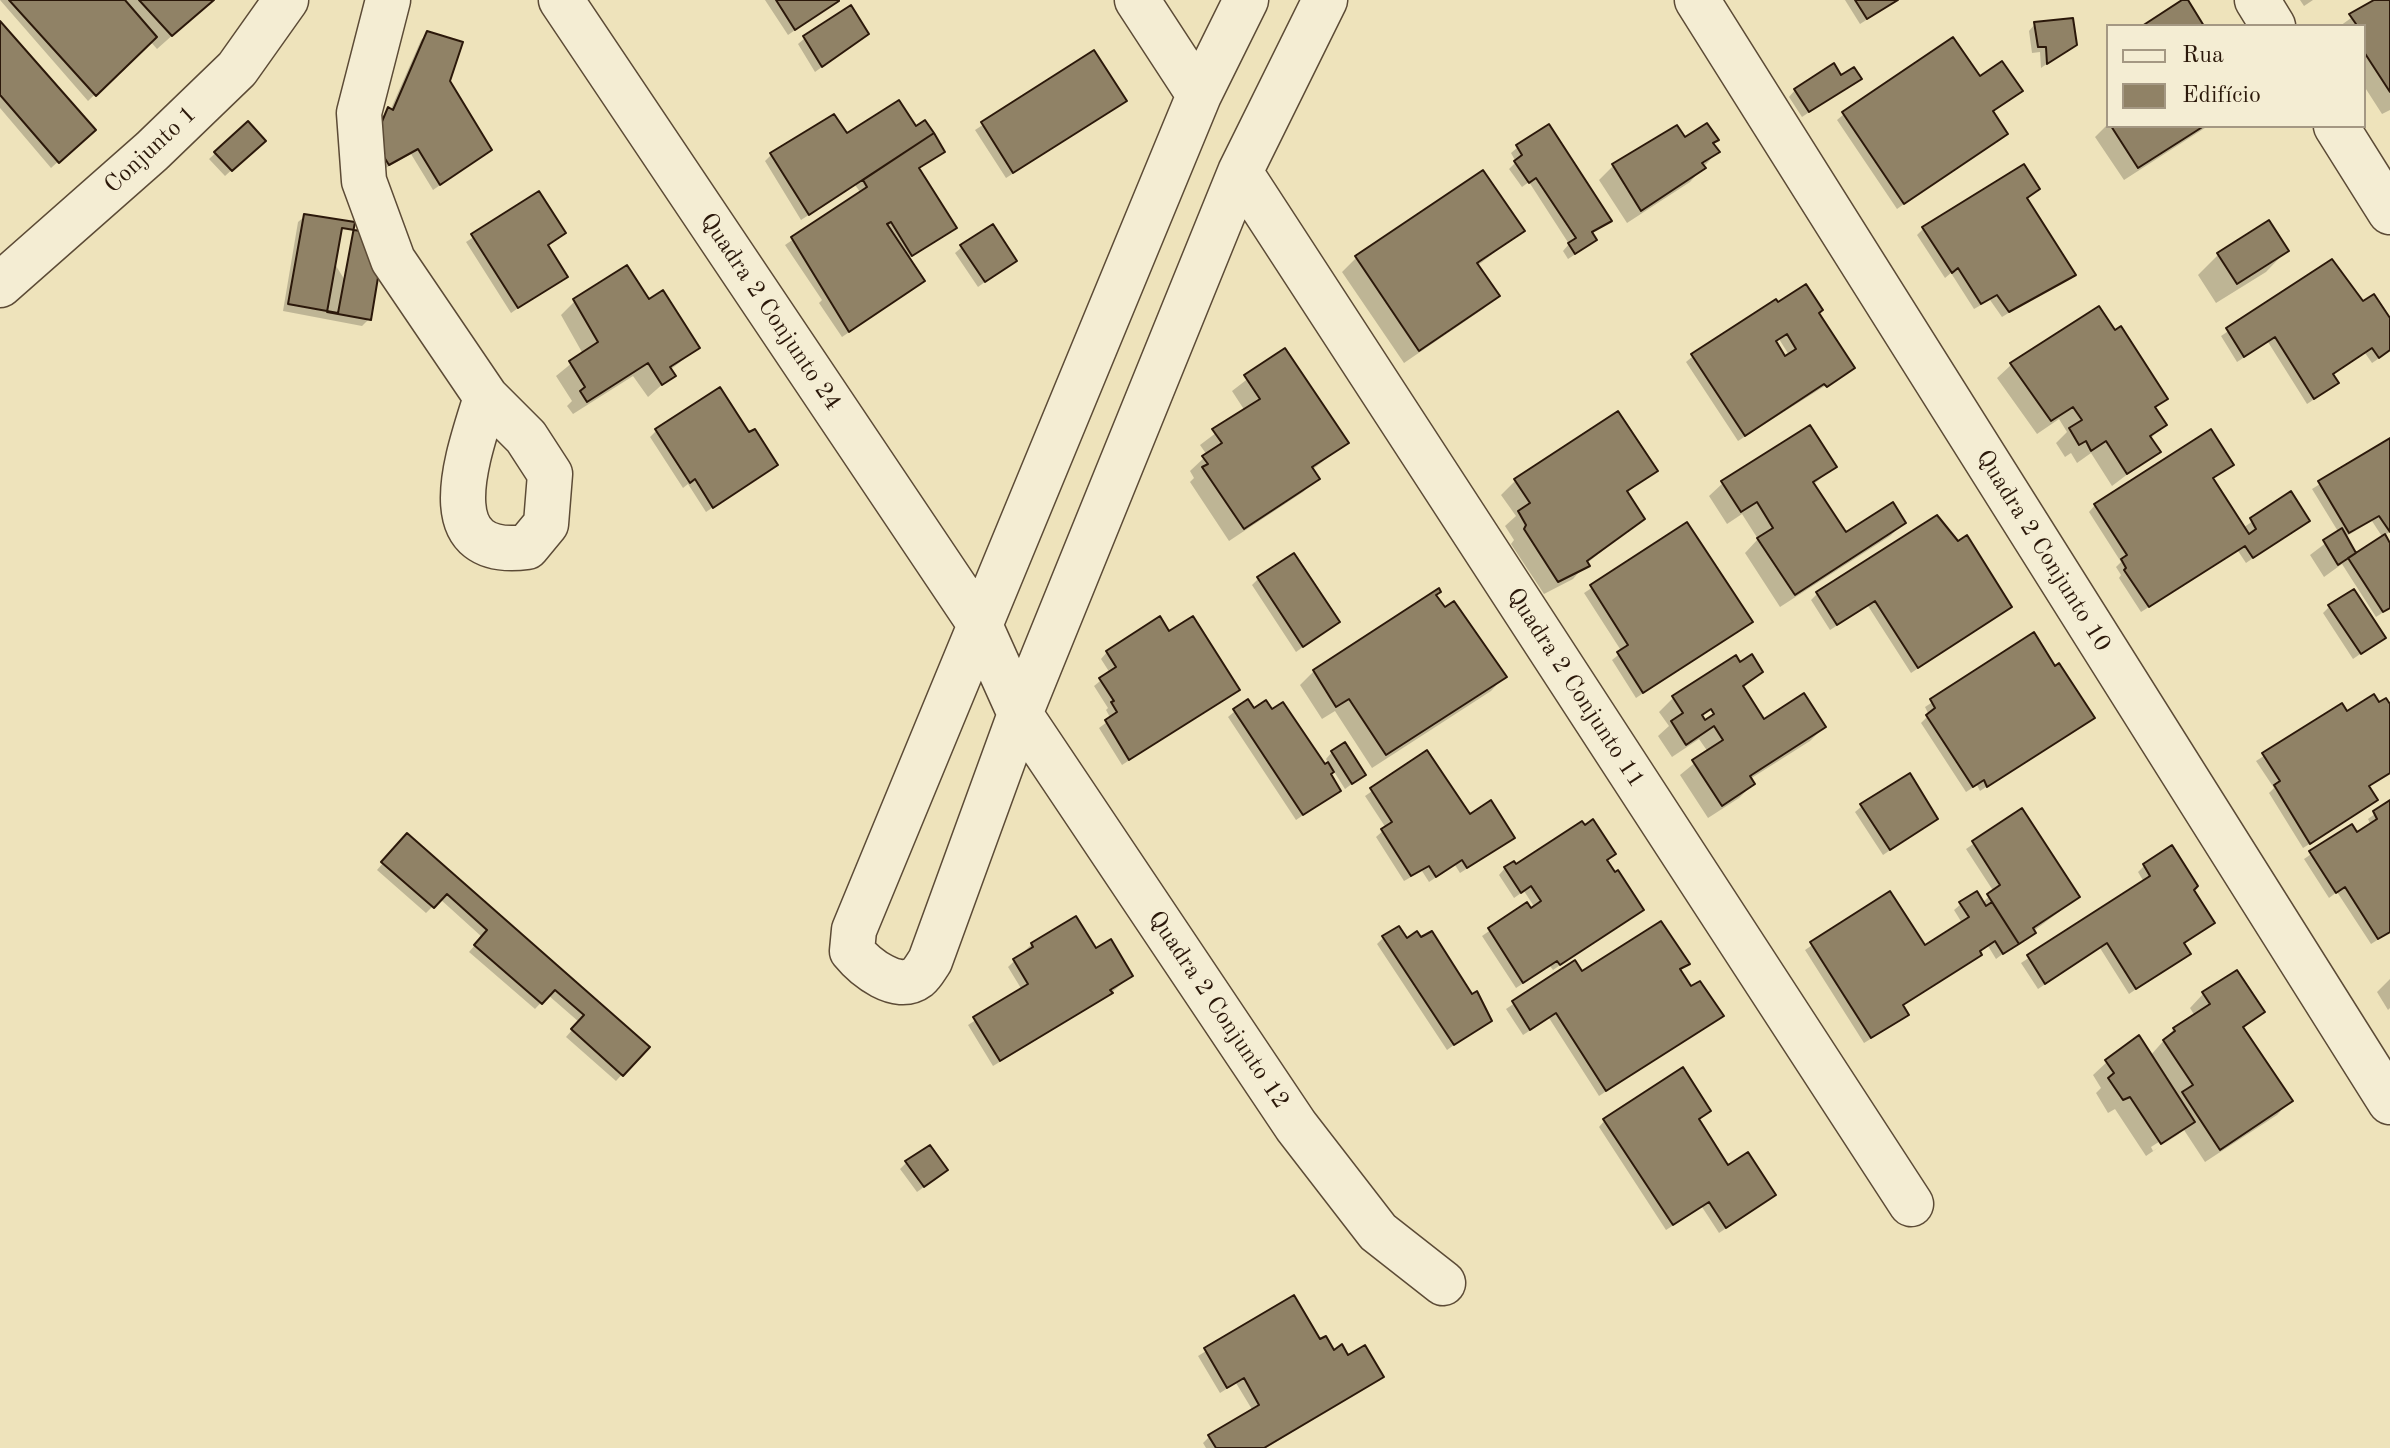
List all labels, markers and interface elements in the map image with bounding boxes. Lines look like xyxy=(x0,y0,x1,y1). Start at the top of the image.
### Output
legend xyxy=(2106,24,2366,128)
text: Rua xyxy=(2182,44,2224,68)
text: Edifício xyxy=(2182,84,2261,108)
street label: Conjunto 1 xyxy=(99,100,203,200)
street label: Quadra 2 Conjunto 24 xyxy=(693,208,847,416)
street label: Quadra 2 Conjunto 10 xyxy=(1969,445,2117,657)
street label: Quadra 2 Conjunto 11 xyxy=(1500,583,1650,793)
street label: Quadra 2 Conjunto 12 xyxy=(1141,906,1295,1114)

